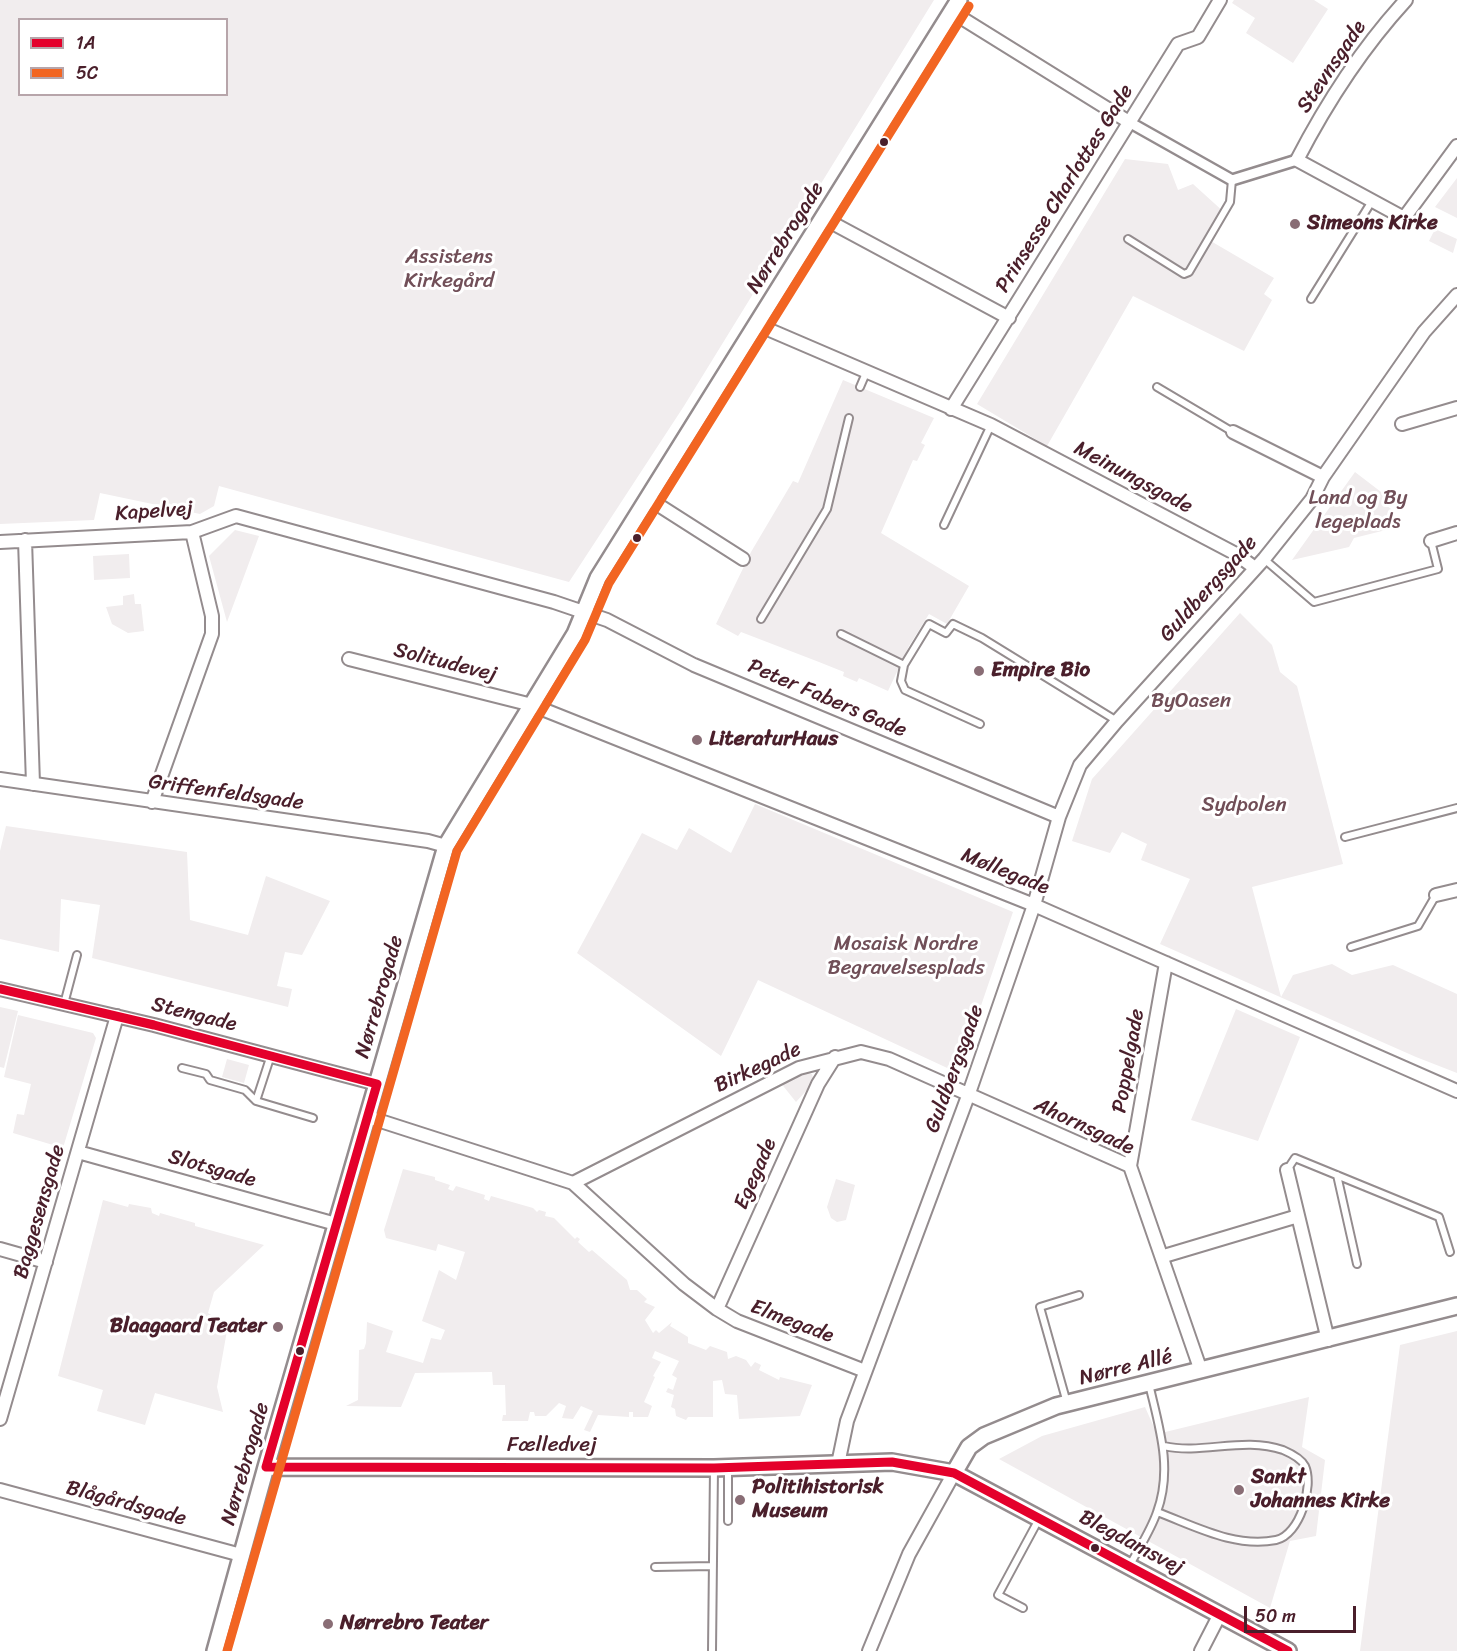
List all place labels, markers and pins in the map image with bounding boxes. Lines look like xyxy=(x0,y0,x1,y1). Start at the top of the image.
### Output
unlabelled marker xyxy=(878,136,890,148)
place label: Simeons Kirke xyxy=(1307,211,1438,237)
marker: Simeons Kirke xyxy=(1288,217,1302,231)
unlabelled marker xyxy=(631,532,643,544)
place label: Empire Bio xyxy=(991,658,1090,684)
marker: Empire Bio xyxy=(972,664,986,678)
place label: LiteraturHaus xyxy=(709,727,838,753)
marker: LiteraturHaus xyxy=(690,733,704,747)
place label: Blaagaard Teater xyxy=(110,1314,266,1340)
marker: Blaagaard Teater xyxy=(271,1320,285,1334)
unlabelled marker xyxy=(294,1345,306,1357)
place label: Sankt Johannes Kirke xyxy=(1251,1465,1390,1515)
place label: Politihistorisk Museum xyxy=(752,1475,884,1525)
marker: Sankt Johannes Kirke xyxy=(1232,1483,1246,1497)
marker: Politihistorisk Museum xyxy=(733,1493,747,1507)
unlabelled marker xyxy=(1089,1542,1101,1554)
place label: Nørrebro Teater xyxy=(340,1611,488,1637)
marker: Nørrebro Teater xyxy=(321,1617,335,1631)

